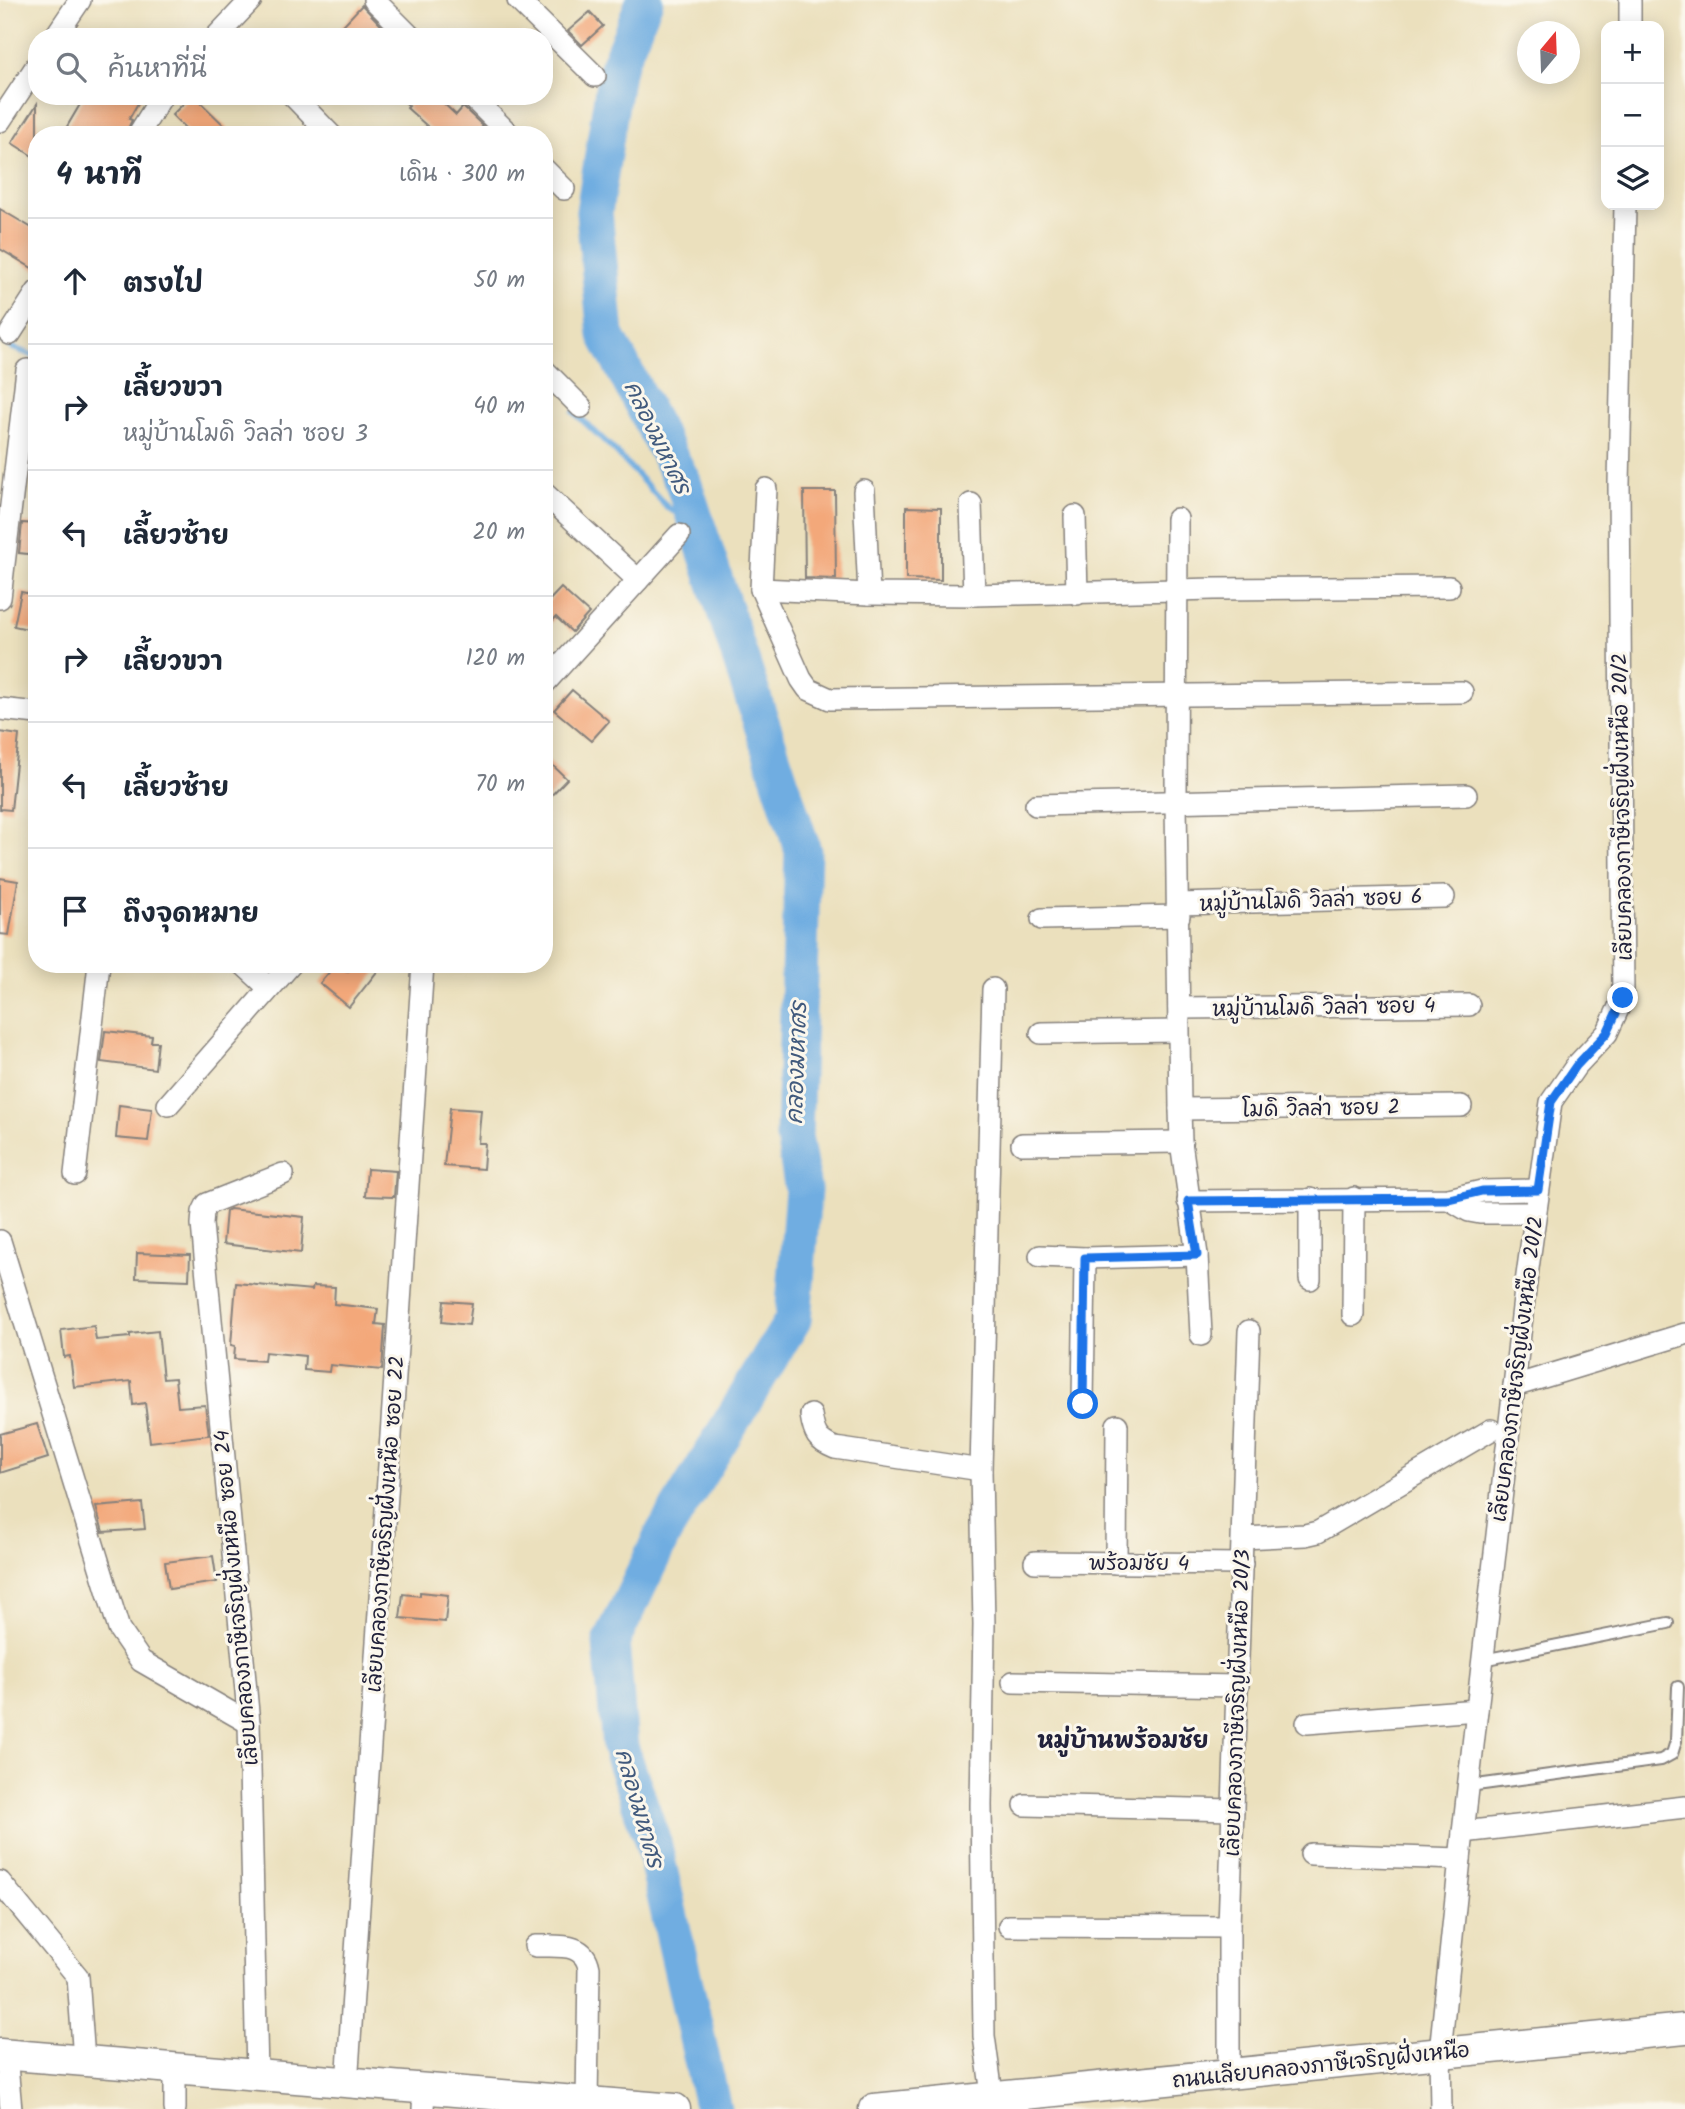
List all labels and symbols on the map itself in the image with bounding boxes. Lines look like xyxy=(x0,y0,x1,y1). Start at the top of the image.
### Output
north arrow xyxy=(1517,21,1580,84)
water label: คลองมหาศร xyxy=(613,375,700,503)
street label: เลียบคลองภาษีเจริญฝั่งเหนือ 20/2 xyxy=(1602,653,1643,961)
street label: หมู่บ้านโมดิ วิลล่า ซอย 6 xyxy=(1199,881,1423,922)
route end xyxy=(1607,982,1638,1013)
street label: หมู่บ้านโมดิ วิลล่า ซอย 4 xyxy=(1212,990,1436,1027)
water label: คลองมหาศร xyxy=(778,999,818,1125)
street label: โมดิ วิลล่า ซอย 2 xyxy=(1242,1092,1400,1127)
street label: เลียบคลองภาษีเจริญฝั่งเหนือ 20/2 xyxy=(1481,1214,1554,1524)
street label: เลียบคลองภาษีเจริญฝั่งเหนือ ซอย 22 xyxy=(356,1354,415,1694)
route start xyxy=(1067,1388,1098,1419)
street label: เลียบคลองภาษีเจริญฝั่งเหนือ ซอย 24 xyxy=(204,1429,269,1767)
street label: พร้อมชัย 4 xyxy=(1089,1548,1189,1581)
street label: เลียบคลองภาษีเจริญฝั่งเหนือ 20/3 xyxy=(1215,1549,1260,1857)
district label: หมู่บ้านพร้อมชัย xyxy=(1037,1724,1209,1760)
water label: คลองมหาศร xyxy=(604,1745,673,1874)
street label: ถนนเลียบคลองภาษีเจริญฝั่งเหนือ xyxy=(1171,2032,1472,2099)

